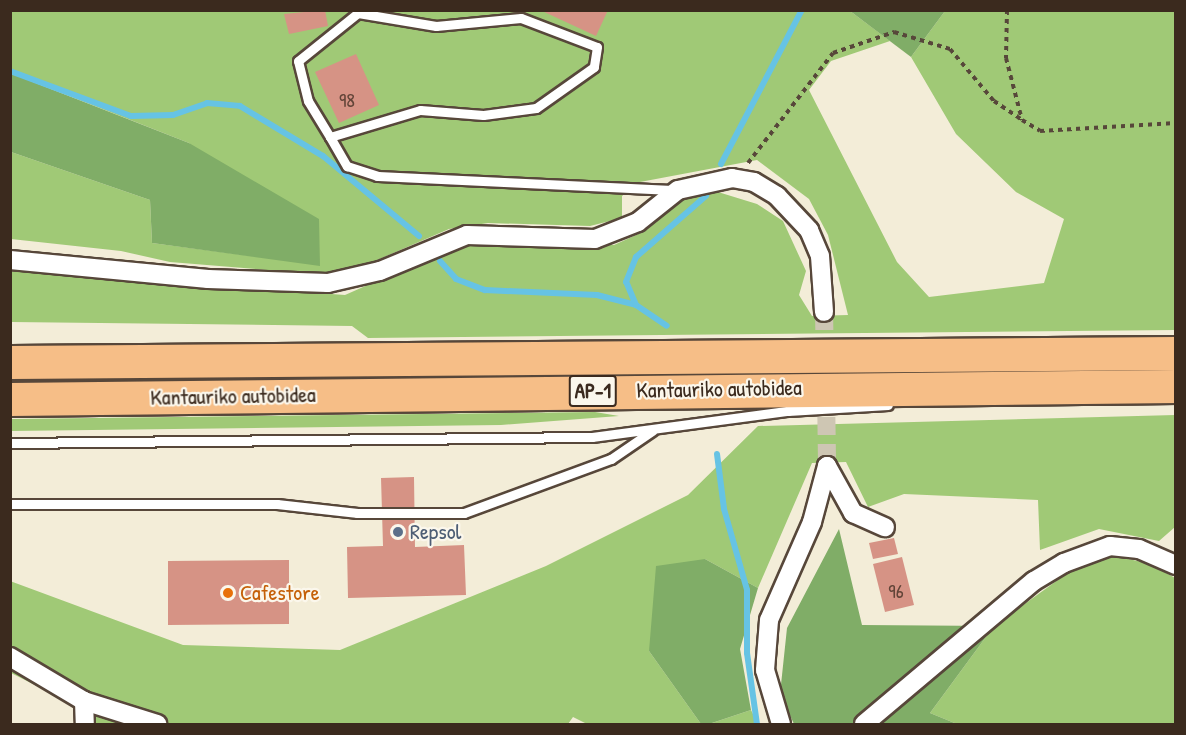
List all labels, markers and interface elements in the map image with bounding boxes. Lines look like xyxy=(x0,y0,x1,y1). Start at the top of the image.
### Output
house number: 98 xyxy=(339,87,355,111)
road number: AP-1 xyxy=(568,373,618,409)
street label: Kantauriko autobidea xyxy=(636,374,802,404)
street label: Kantauriko autobidea xyxy=(150,381,316,411)
place label: Repsol xyxy=(410,519,461,545)
marker: Repsol xyxy=(391,525,405,539)
house number: 96 xyxy=(888,578,904,602)
place label: Cafestore xyxy=(240,580,319,606)
marker: Cafestore xyxy=(221,586,235,600)

